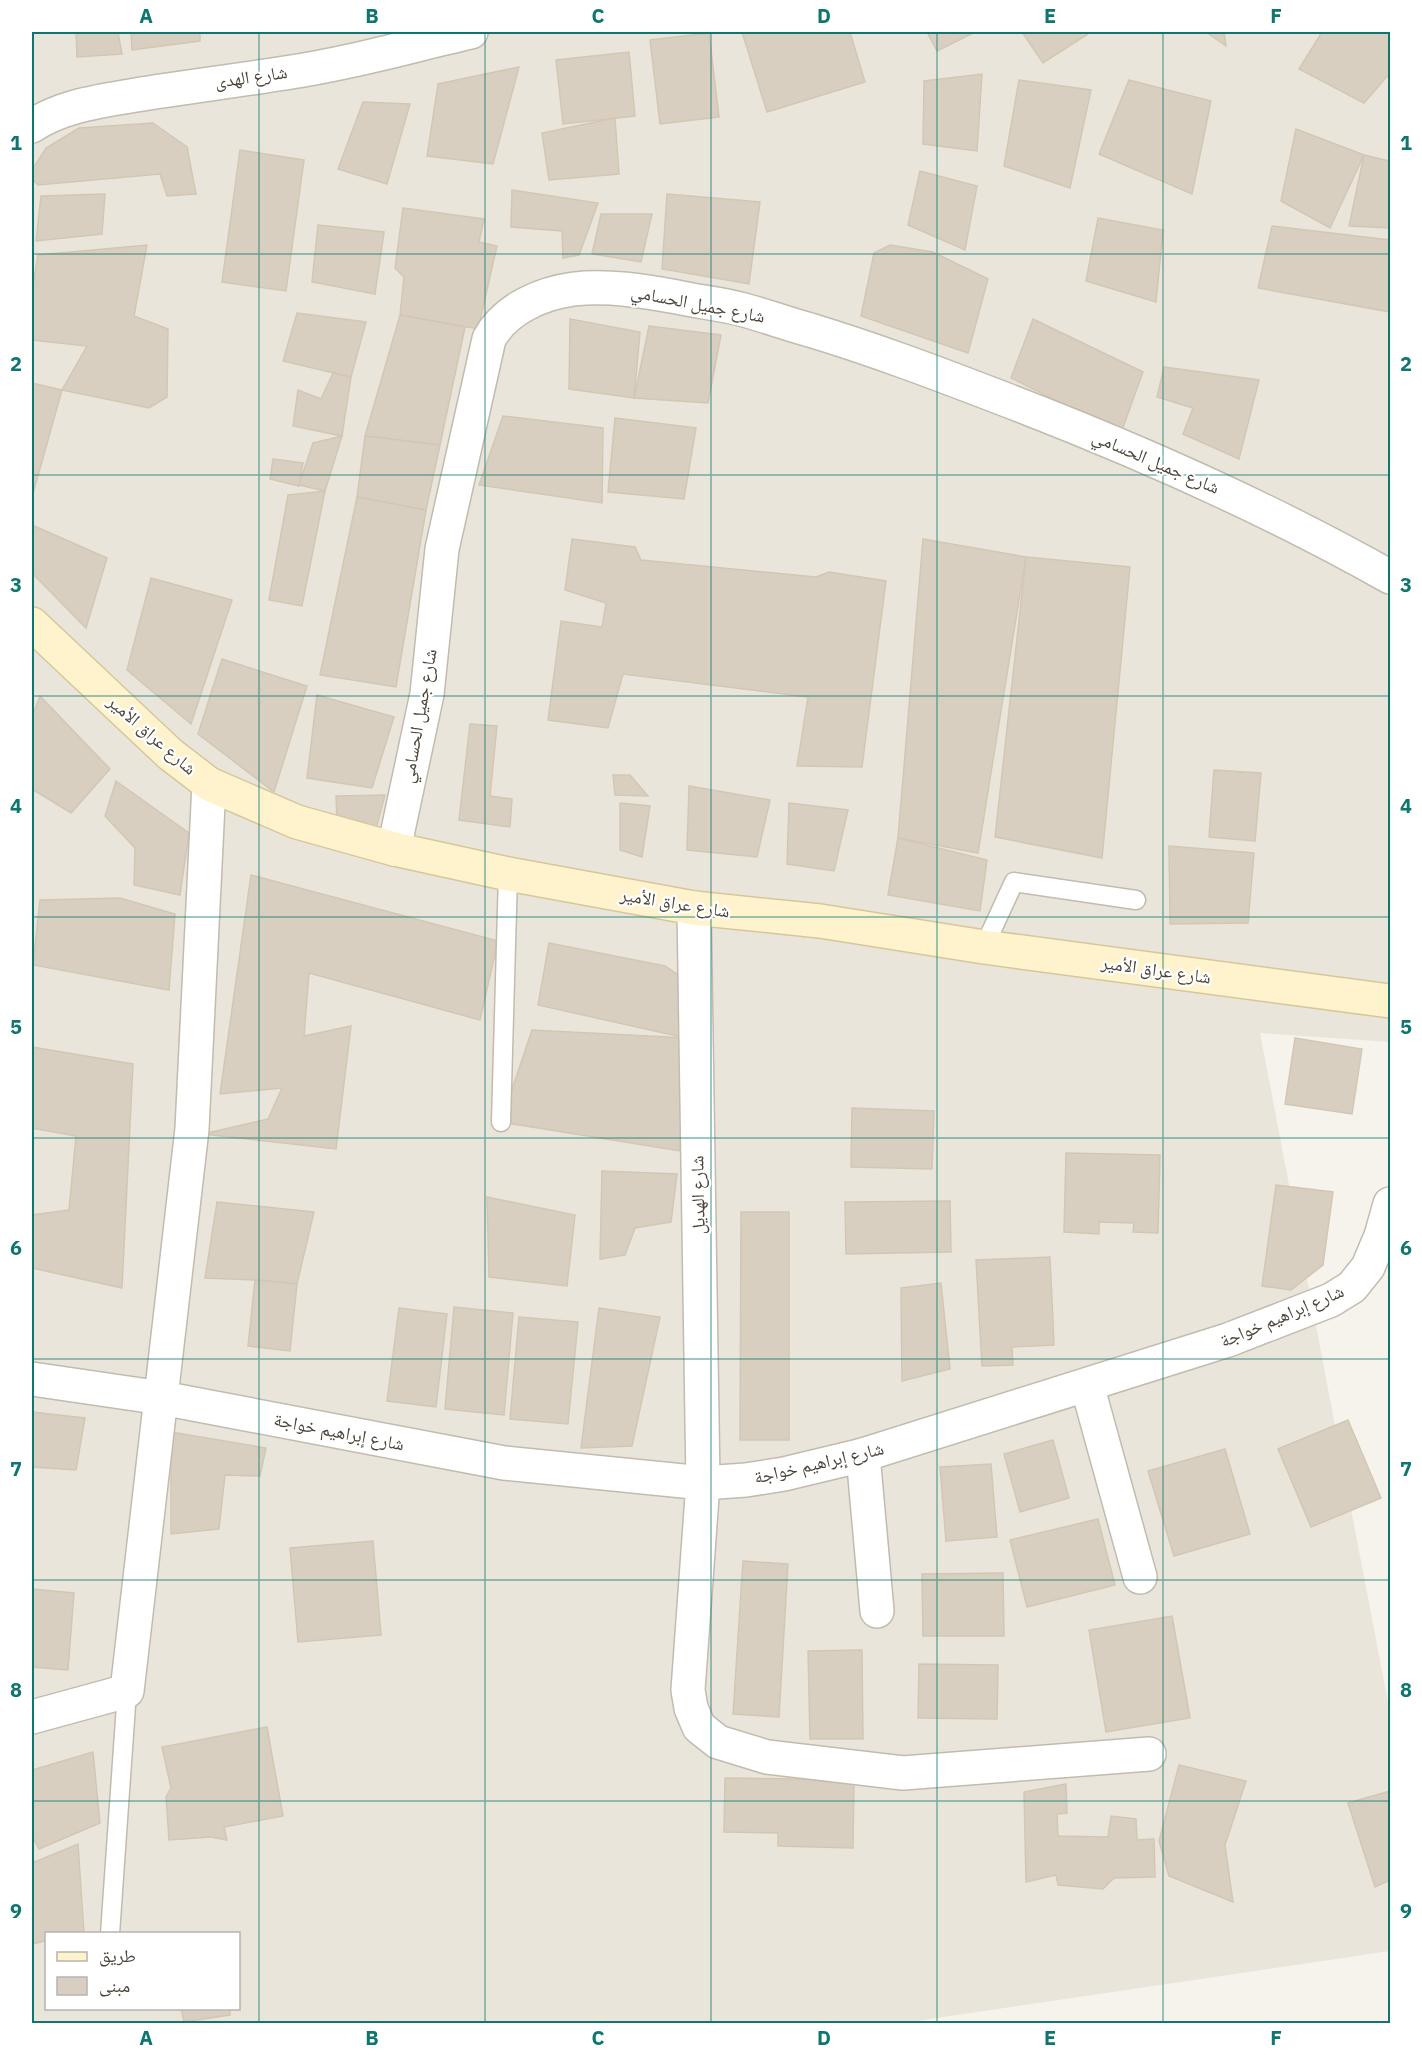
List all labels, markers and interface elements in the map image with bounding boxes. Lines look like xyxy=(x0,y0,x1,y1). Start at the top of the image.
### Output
text: A xyxy=(139,2,153,29)
text: B xyxy=(365,2,379,29)
text: C xyxy=(591,2,605,29)
text: D xyxy=(817,2,831,29)
text: E xyxy=(1044,2,1056,29)
text: F xyxy=(1270,2,1282,29)
street label: شارع الهدى xyxy=(213,60,289,93)
text: 1 xyxy=(10,129,22,156)
text: 1 xyxy=(1400,129,1412,156)
street label: شارع جميل الحسامي xyxy=(629,279,767,331)
text: 2 xyxy=(10,350,22,377)
text: 2 xyxy=(1400,350,1412,377)
street label: شارع جميل الحسامي xyxy=(1088,424,1223,502)
text: 3 xyxy=(10,571,22,598)
text: 3 xyxy=(1400,571,1412,598)
street label: شارع جميل الحسامي xyxy=(395,647,445,785)
street label: شارع عراق الأمير xyxy=(102,689,202,780)
text: 4 xyxy=(10,792,22,819)
text: 4 xyxy=(1400,792,1412,819)
street label: شارع عراق الأمير xyxy=(618,882,731,923)
street label: شارع عراق الأمير xyxy=(1099,950,1212,989)
text: 5 xyxy=(10,1013,22,1040)
text: 5 xyxy=(1400,1013,1412,1040)
street label: شارع الهديل xyxy=(685,1155,710,1235)
text: 6 xyxy=(10,1234,22,1261)
text: 6 xyxy=(1400,1234,1412,1261)
street label: شارع إبراهيم خواجة xyxy=(1216,1279,1348,1353)
street label: شارع إبراهيم خواجة xyxy=(272,1408,406,1456)
street label: شارع إبراهيم خواجة xyxy=(752,1436,886,1490)
text: 7 xyxy=(10,1455,22,1482)
text: 7 xyxy=(1400,1455,1412,1482)
text: 8 xyxy=(10,1676,22,1703)
text: 8 xyxy=(1400,1676,1412,1703)
text: 9 xyxy=(10,1897,22,1924)
text: 9 xyxy=(1400,1897,1412,1924)
legend xyxy=(45,1932,240,2010)
text: طريق xyxy=(99,1944,136,1967)
text: مبنى xyxy=(99,1974,130,1997)
text: A xyxy=(139,2024,153,2051)
text: B xyxy=(365,2024,379,2051)
text: C xyxy=(591,2024,605,2051)
text: D xyxy=(817,2024,831,2051)
text: E xyxy=(1044,2024,1056,2051)
text: F xyxy=(1270,2024,1282,2051)

